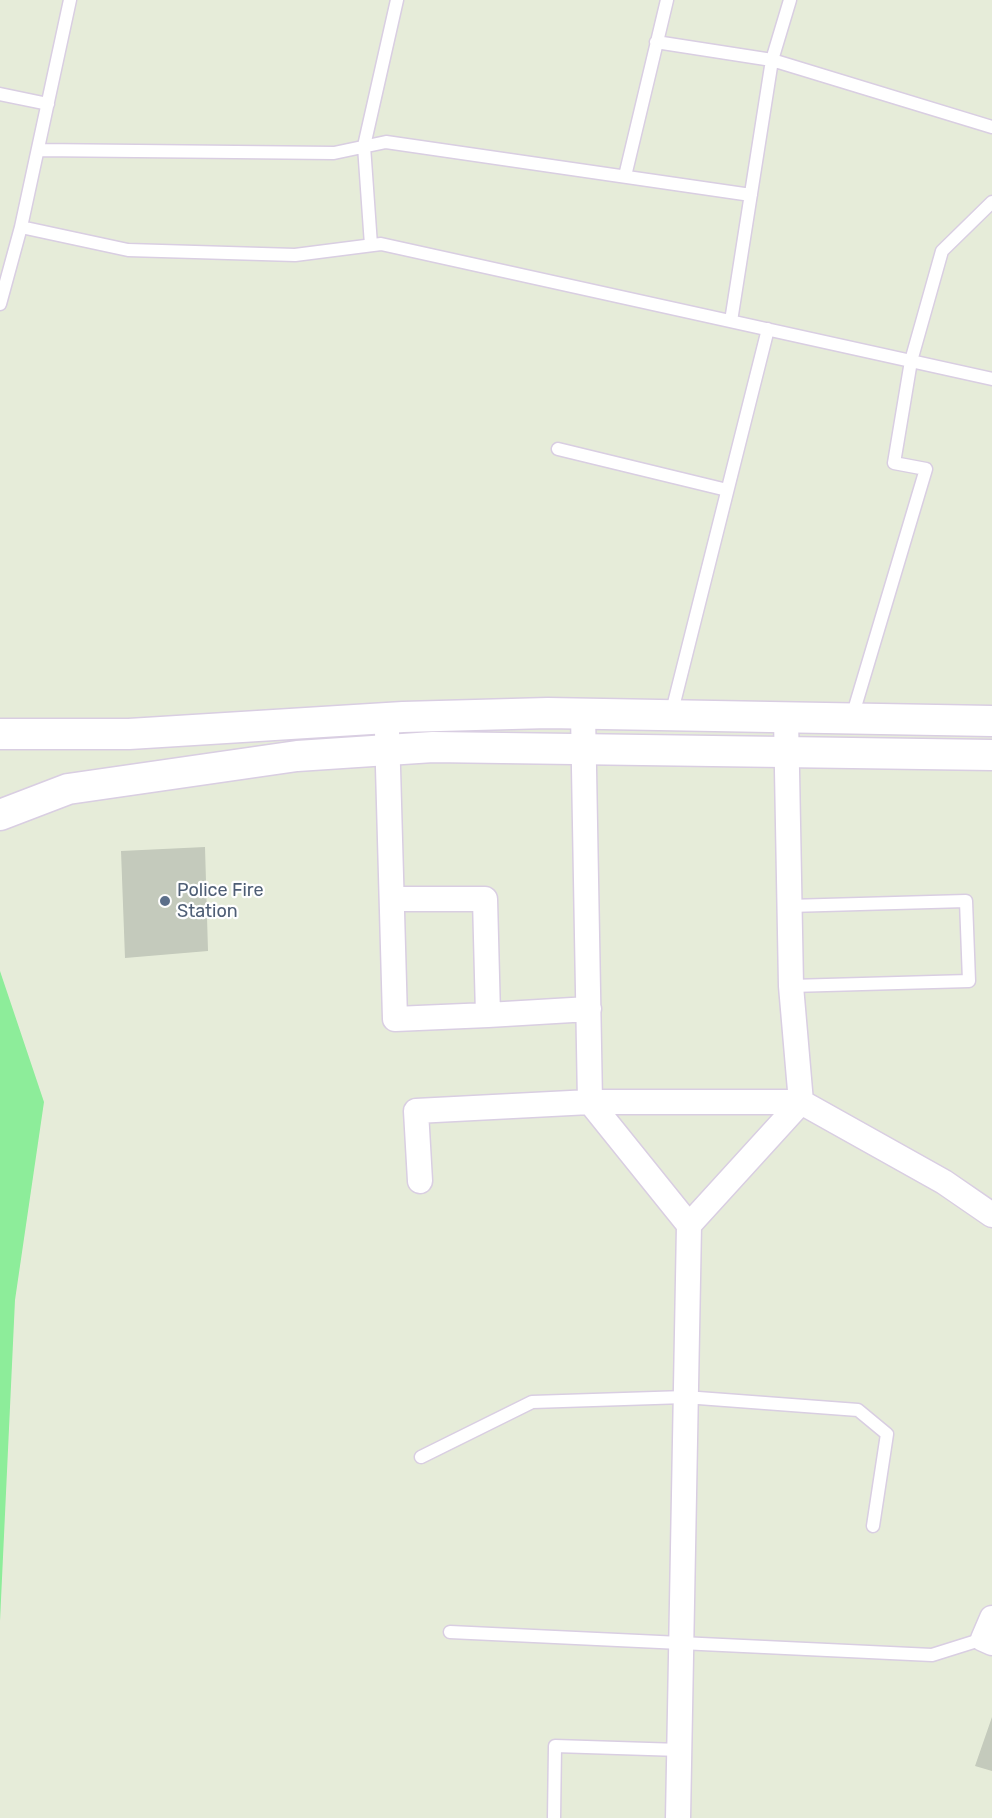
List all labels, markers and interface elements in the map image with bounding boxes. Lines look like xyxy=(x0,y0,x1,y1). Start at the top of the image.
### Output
place label: Police Fire Station xyxy=(177,880,264,922)
marker: Police Fire Station xyxy=(158,894,172,908)

